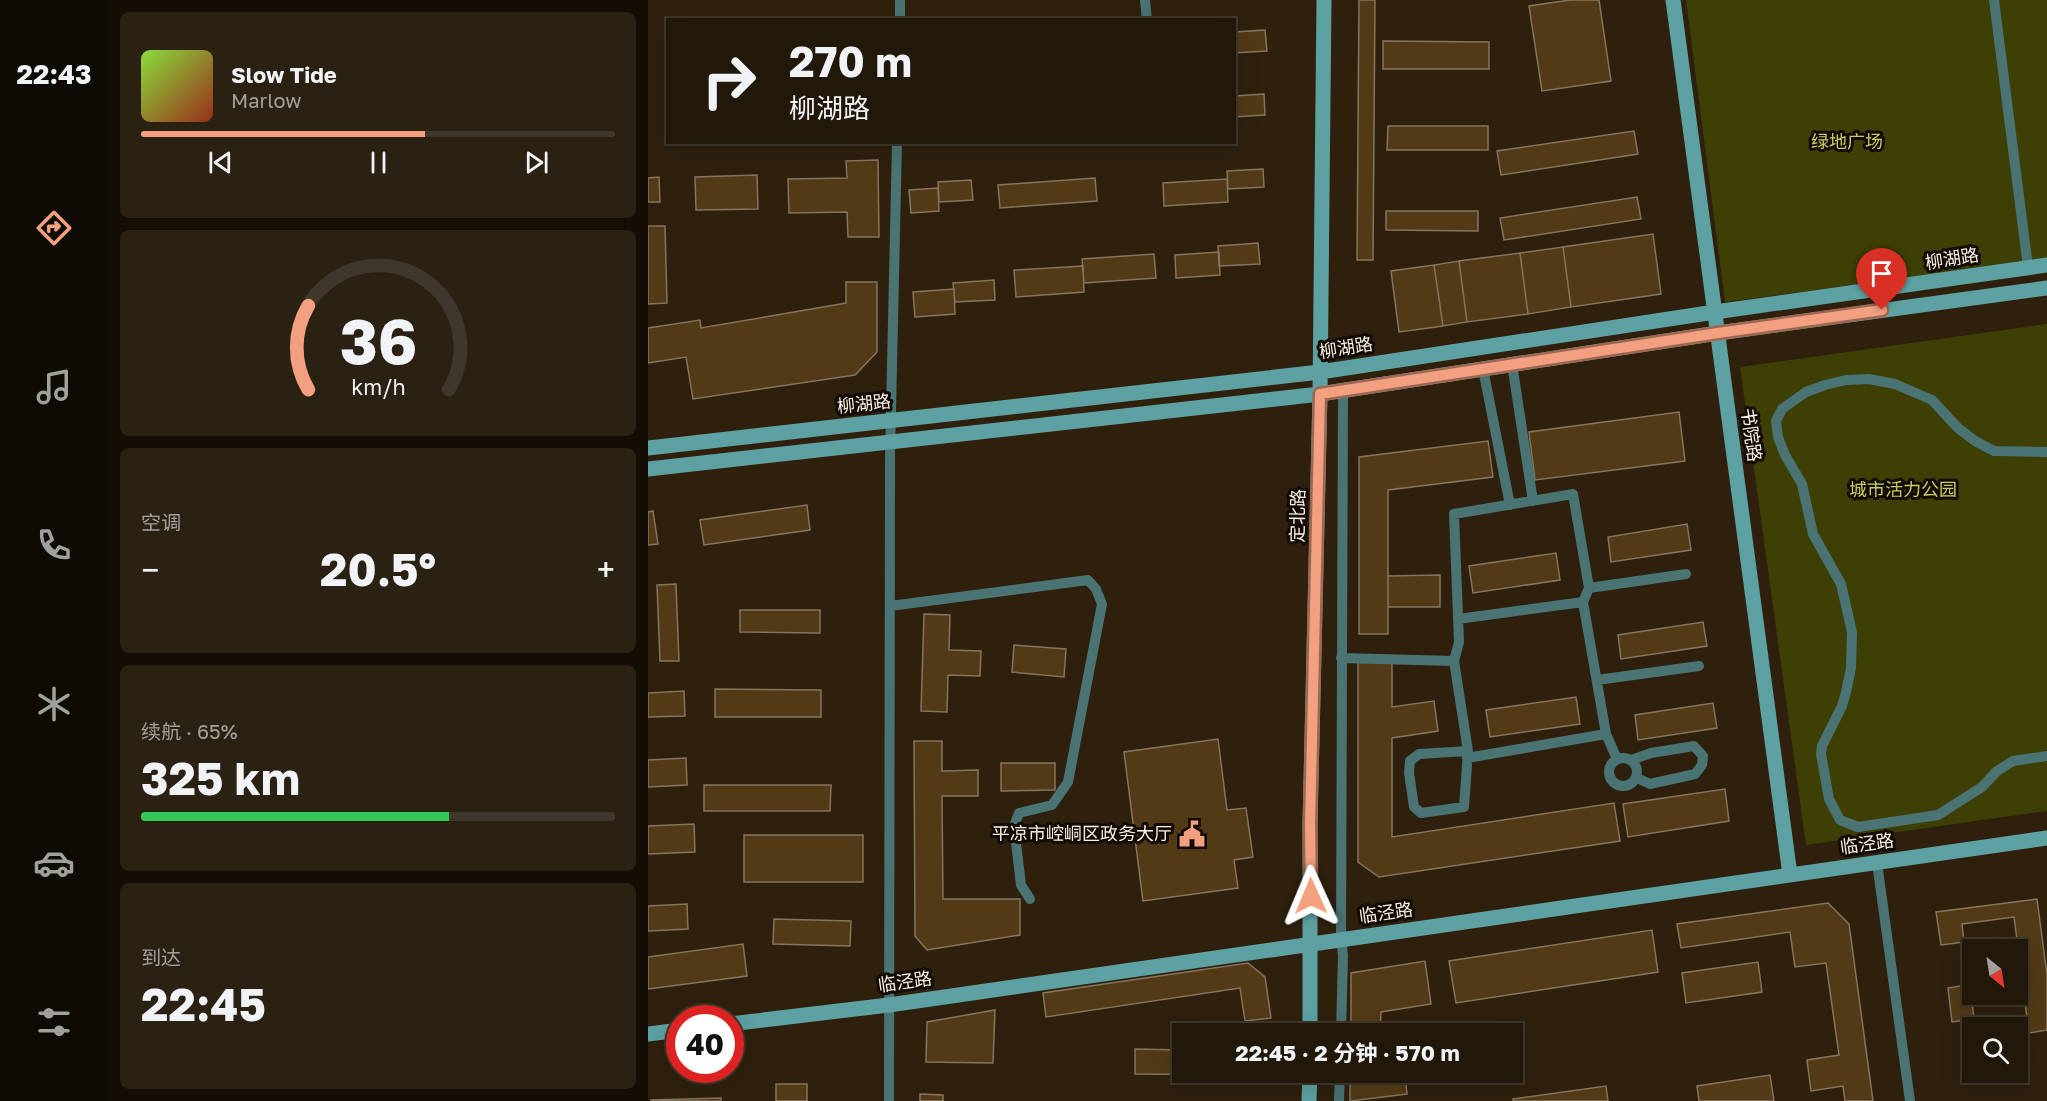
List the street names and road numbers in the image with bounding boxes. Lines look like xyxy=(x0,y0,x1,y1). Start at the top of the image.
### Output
street label: 柳湖路 xyxy=(1923,243,1980,273)
street label: 柳湖路 xyxy=(1317,332,1374,362)
street label: 柳湖路 xyxy=(836,389,892,417)
street label: 书院路 xyxy=(1737,407,1767,463)
street label: 定北路 xyxy=(1286,489,1308,543)
street label: 临泾路 xyxy=(1839,828,1895,858)
street label: 临泾路 xyxy=(1358,897,1414,927)
street label: 临泾路 xyxy=(877,966,933,996)

